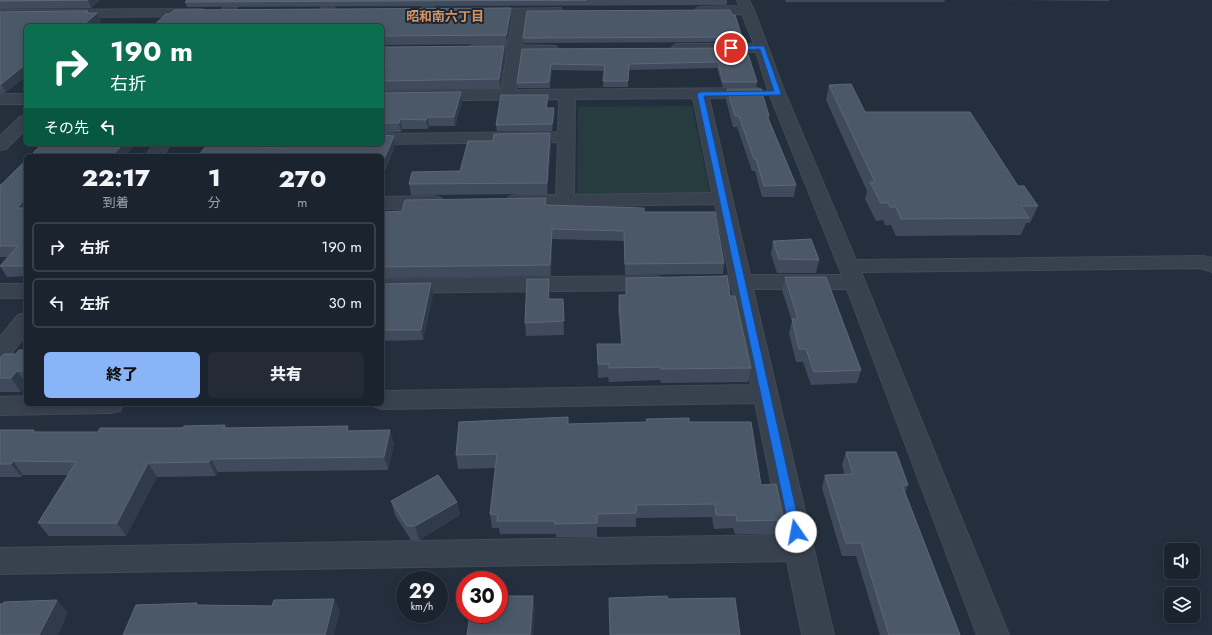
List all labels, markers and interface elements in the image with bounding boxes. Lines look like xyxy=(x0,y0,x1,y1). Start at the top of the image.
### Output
district label: 昭和南六丁目 xyxy=(406,7,484,26)
text: 190 m xyxy=(110,31,193,72)
pin xyxy=(714,31,748,65)
icon: arrive xyxy=(720,37,742,59)
icon: right xyxy=(44,40,96,92)
text: 右折 xyxy=(110,71,146,97)
icon: left xyxy=(97,116,119,138)
text: その先 xyxy=(44,117,89,139)
text: 22:17 xyxy=(82,160,150,195)
text: 1 xyxy=(208,160,221,195)
text: 270 xyxy=(278,161,326,196)
text: 到着 xyxy=(103,193,129,212)
text: 分 xyxy=(208,193,221,212)
text: m xyxy=(297,193,307,212)
icon: right xyxy=(46,236,68,258)
text: 190 m xyxy=(321,236,362,258)
text: 右折 xyxy=(80,237,110,259)
icon: left xyxy=(46,292,68,314)
text: 30 m xyxy=(329,292,362,314)
text: 左折 xyxy=(80,293,110,315)
button: 終了 xyxy=(44,352,200,398)
button: 共有 xyxy=(208,352,364,398)
position arrow xyxy=(775,511,817,553)
map controls xyxy=(1164,543,1200,623)
button: sound xyxy=(1164,543,1200,579)
speed limit sign: 30 xyxy=(456,571,508,623)
text: 29 xyxy=(409,577,435,606)
button: layers xyxy=(1164,587,1200,623)
text: km/h xyxy=(411,599,433,614)

